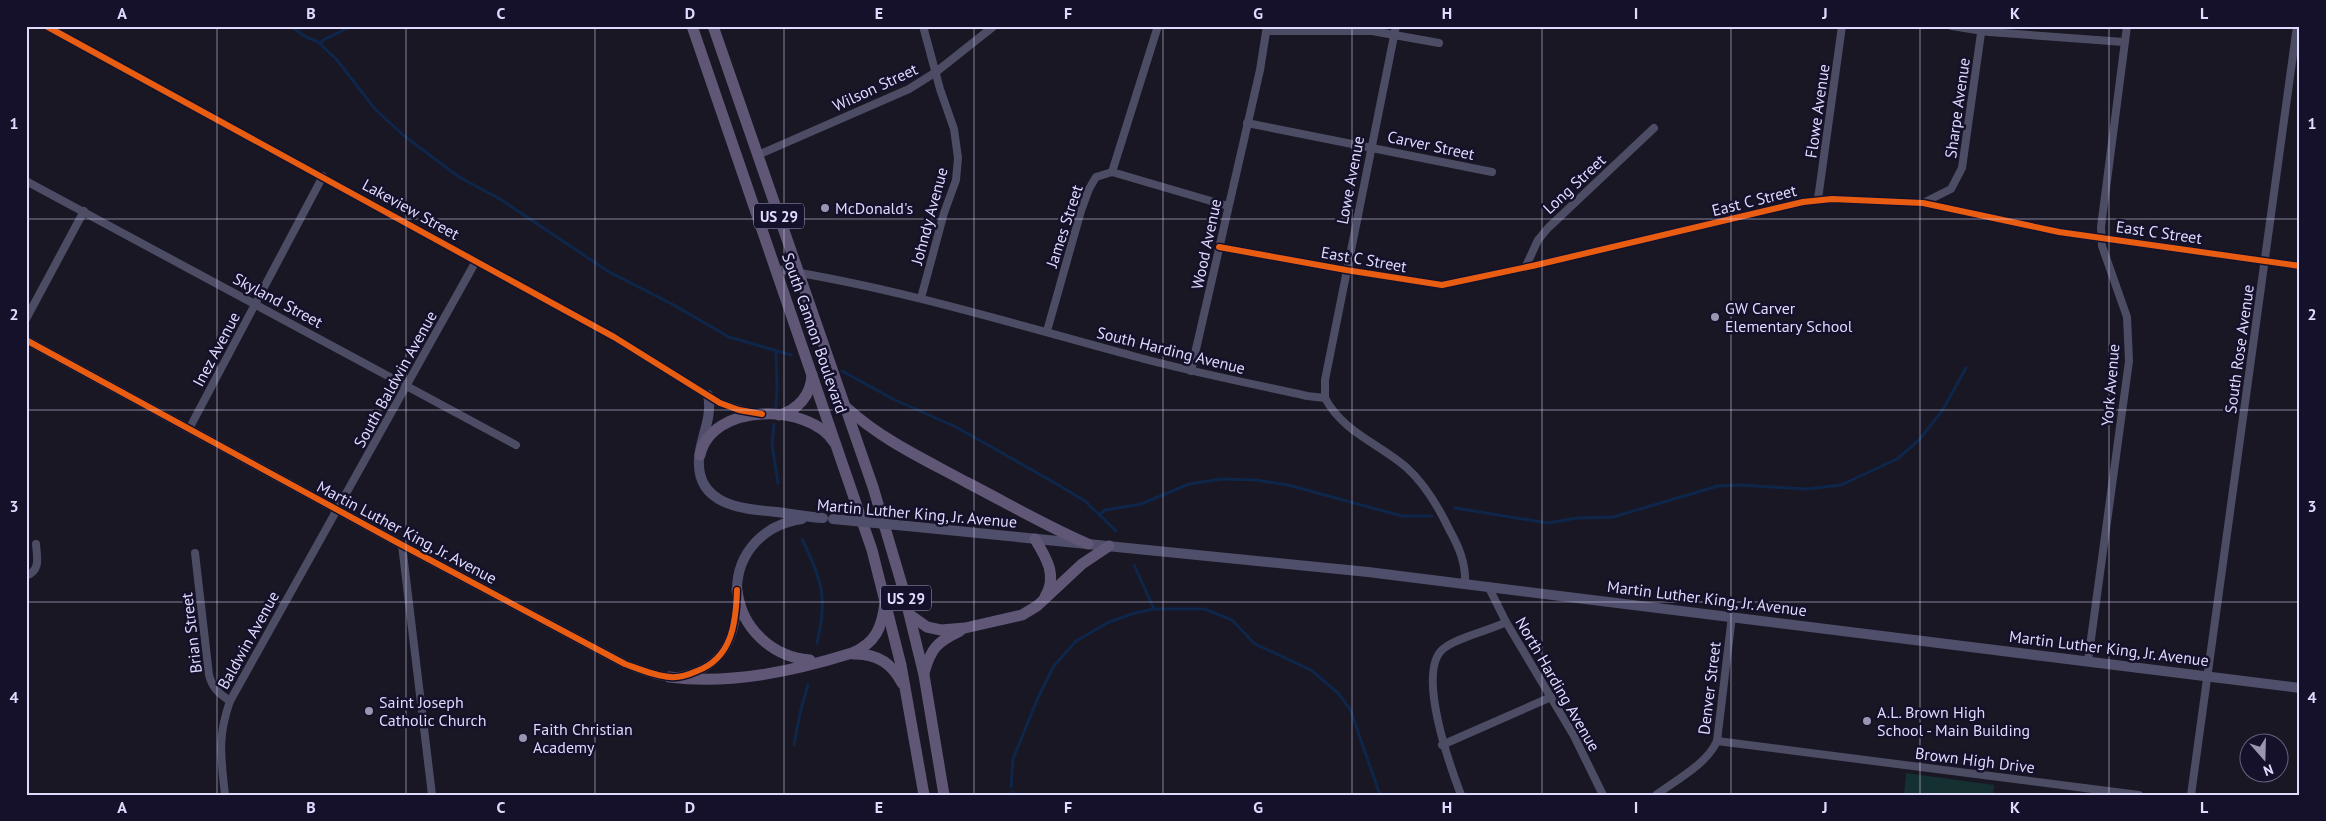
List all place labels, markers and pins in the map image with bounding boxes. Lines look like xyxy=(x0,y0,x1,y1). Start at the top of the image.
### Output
place label: McDonald's xyxy=(835,198,913,218)
marker: McDonald's xyxy=(819,202,831,214)
place label: GW Carver Elementary School xyxy=(1725,298,1853,336)
marker: GW Carver Elementary School xyxy=(1709,311,1721,323)
place label: Saint Joseph Catholic Church xyxy=(379,692,487,730)
place label: A.L. Brown High School - Main Building xyxy=(1877,702,2030,740)
marker: Saint Joseph Catholic Church xyxy=(363,705,375,717)
marker: A.L. Brown High School - Main Building xyxy=(1861,715,1873,727)
place label: Faith Christian Academy xyxy=(533,719,633,757)
marker: Faith Christian Academy xyxy=(517,732,529,744)

